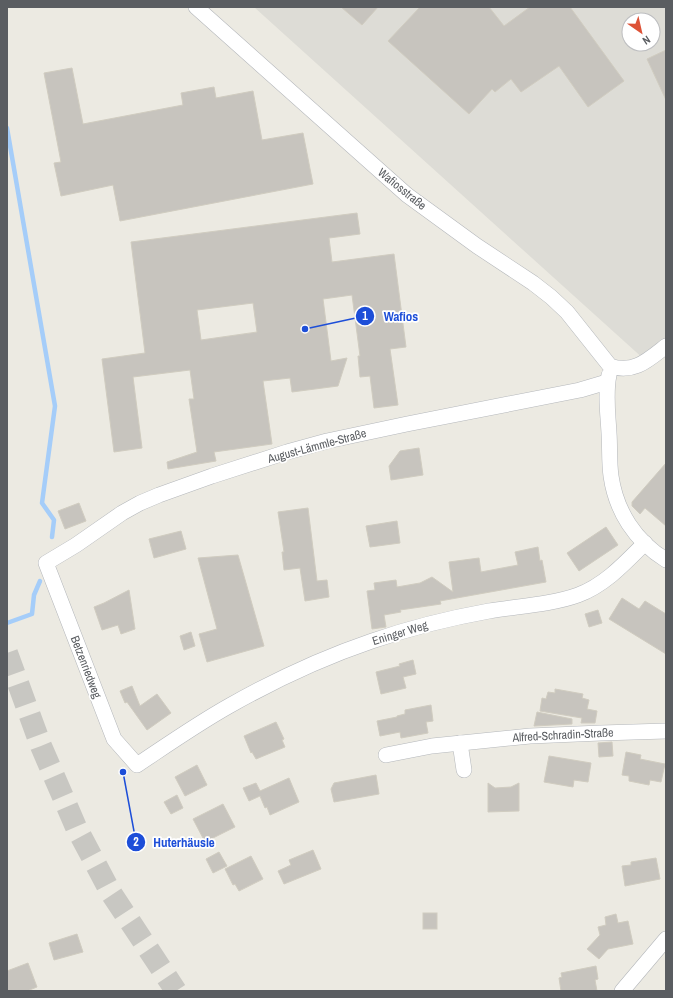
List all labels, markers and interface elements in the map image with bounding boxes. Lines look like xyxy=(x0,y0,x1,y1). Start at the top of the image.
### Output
north arrow xyxy=(621,12,661,52)
text: N xyxy=(640,33,653,48)
street label: Wafiosstraße xyxy=(374,164,430,214)
callout: Wafios xyxy=(355,304,426,329)
text: 1 xyxy=(362,308,368,324)
text: Wafios xyxy=(384,308,418,325)
street label: August-Lämmle-Straße xyxy=(265,425,368,467)
street label: Eninger Weg xyxy=(370,617,430,649)
street label: Betzenriedweg xyxy=(67,633,105,701)
street label: Alfred-Schradin-Straße xyxy=(511,724,614,746)
callout: Huterhäusle xyxy=(126,829,223,854)
text: 2 xyxy=(133,834,139,850)
text: Huterhäusle xyxy=(153,834,215,851)

